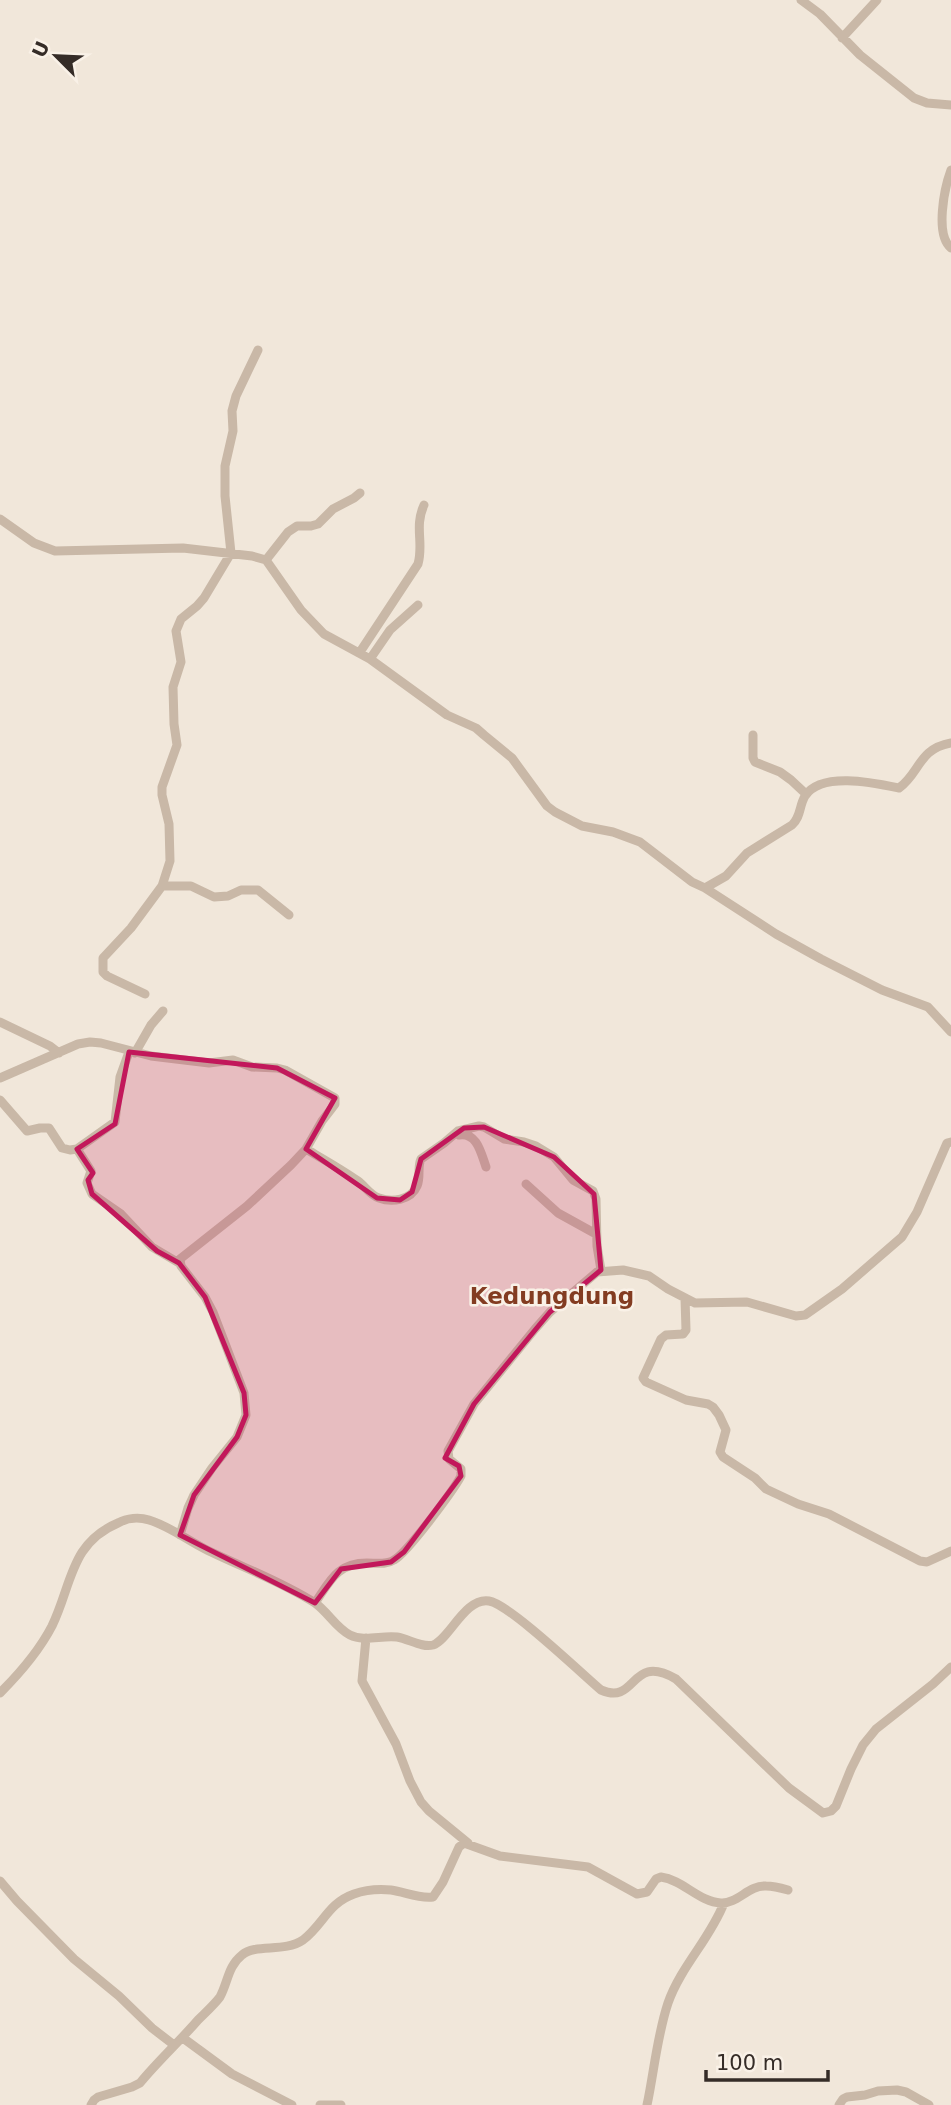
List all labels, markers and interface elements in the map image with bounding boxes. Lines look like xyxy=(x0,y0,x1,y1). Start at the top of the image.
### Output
north arrow xyxy=(21,21,91,91)
text: U xyxy=(27,38,54,61)
district label: Kedungdung xyxy=(470,1283,634,1309)
scale bar xyxy=(706,2038,828,2082)
text: 100 m xyxy=(716,2051,783,2075)

